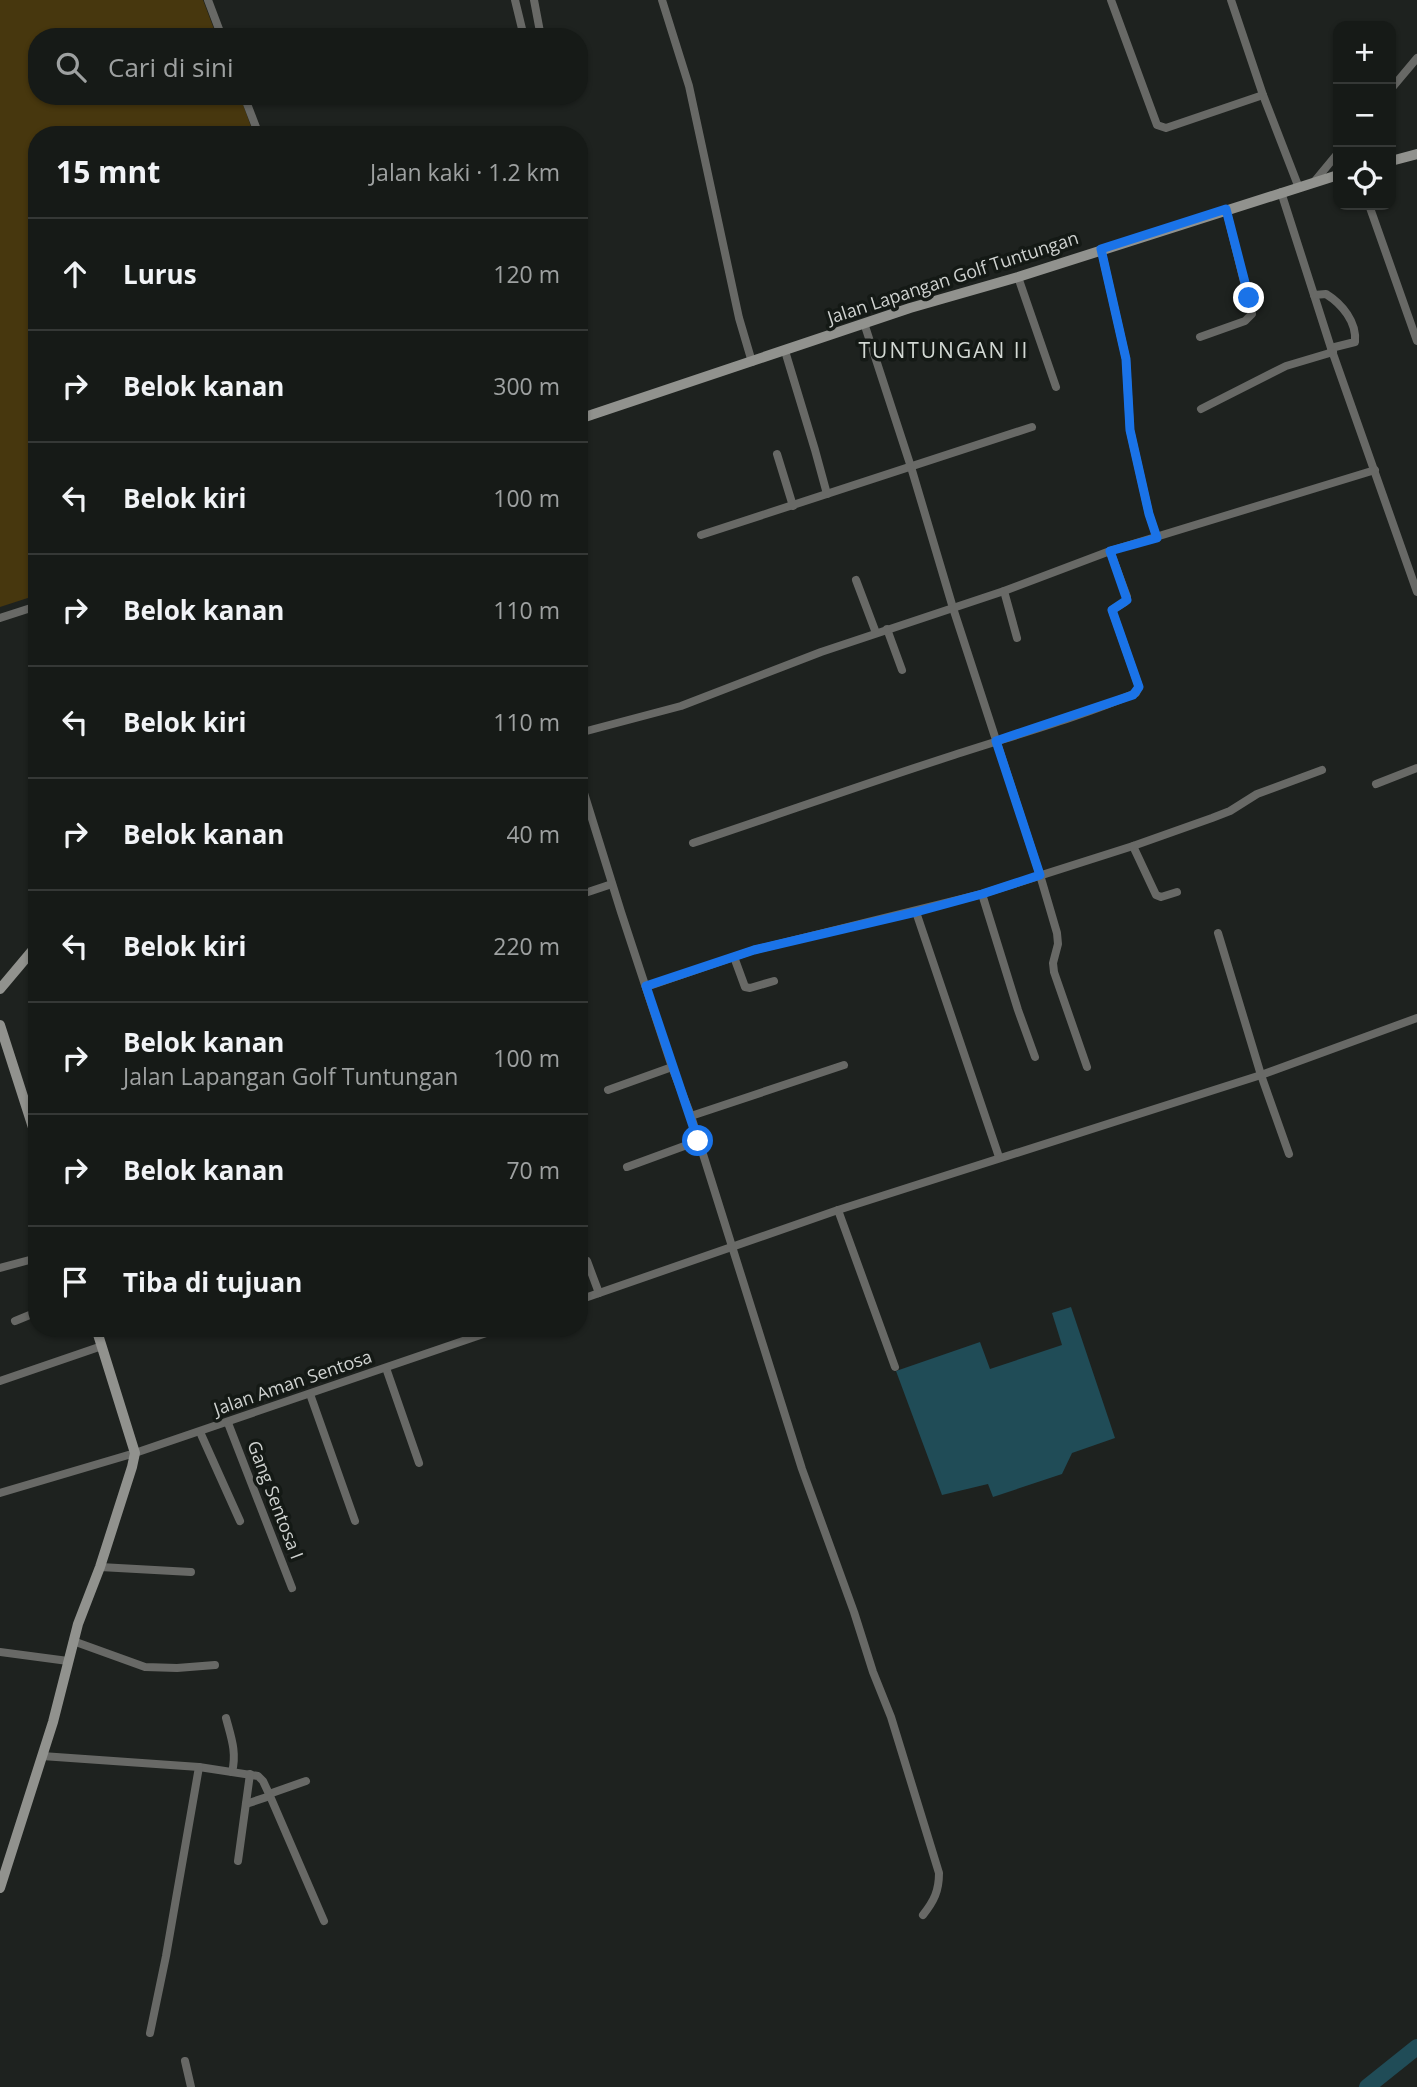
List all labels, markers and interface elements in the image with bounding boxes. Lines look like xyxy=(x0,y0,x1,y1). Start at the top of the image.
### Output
map controls xyxy=(1333,21,1396,210)
button: + xyxy=(1333,21,1396,84)
search box xyxy=(28,28,588,105)
icon: search xyxy=(52,48,90,86)
text: Cari di sini xyxy=(108,49,233,85)
button: − xyxy=(1333,84,1396,147)
button: locate xyxy=(1333,147,1396,210)
text: 15 mnt xyxy=(56,151,160,192)
text: Jalan kaki · 1.2 km xyxy=(370,156,560,188)
street label: Jalan Lapangan Golf Tuntungan xyxy=(822,225,1081,330)
icon: ahead xyxy=(56,255,94,293)
text: Lurus xyxy=(123,256,197,292)
text: 120 m xyxy=(493,258,560,290)
route end xyxy=(1233,282,1264,313)
district label: TUNTUNGAN II xyxy=(859,336,1029,364)
icon: right xyxy=(56,367,94,405)
text: Belok kanan xyxy=(123,368,284,404)
text: 300 m xyxy=(493,370,560,402)
icon: left xyxy=(56,479,94,517)
text: Belok kiri xyxy=(123,480,247,516)
text: 100 m xyxy=(493,482,560,514)
icon: right xyxy=(56,591,94,629)
text: Belok kanan xyxy=(123,592,284,628)
text: 110 m xyxy=(493,594,560,626)
icon: left xyxy=(56,703,94,741)
text: Belok kiri xyxy=(123,704,247,740)
text: 110 m xyxy=(493,706,560,738)
icon: right xyxy=(56,815,94,853)
text: Belok kanan xyxy=(123,816,284,852)
text: 40 m xyxy=(506,818,560,850)
icon: left xyxy=(56,927,94,965)
text: Belok kiri xyxy=(123,928,247,964)
text: 220 m xyxy=(493,930,560,962)
text: Belok kanan xyxy=(123,1024,284,1060)
icon: right xyxy=(56,1039,94,1077)
text: 100 m xyxy=(493,1042,560,1074)
text: Jalan Lapangan Golf Tuntungan xyxy=(123,1060,458,1092)
route start xyxy=(682,1125,713,1156)
icon: right xyxy=(56,1151,94,1189)
text: Belok kanan xyxy=(123,1152,284,1188)
text: 70 m xyxy=(506,1154,560,1186)
icon: arrive xyxy=(56,1263,94,1301)
text: Tiba di tujuan xyxy=(123,1264,302,1300)
street label: Jalan Aman Sentosa xyxy=(209,1344,375,1421)
street label: Gang Sentosa I xyxy=(242,1437,310,1562)

